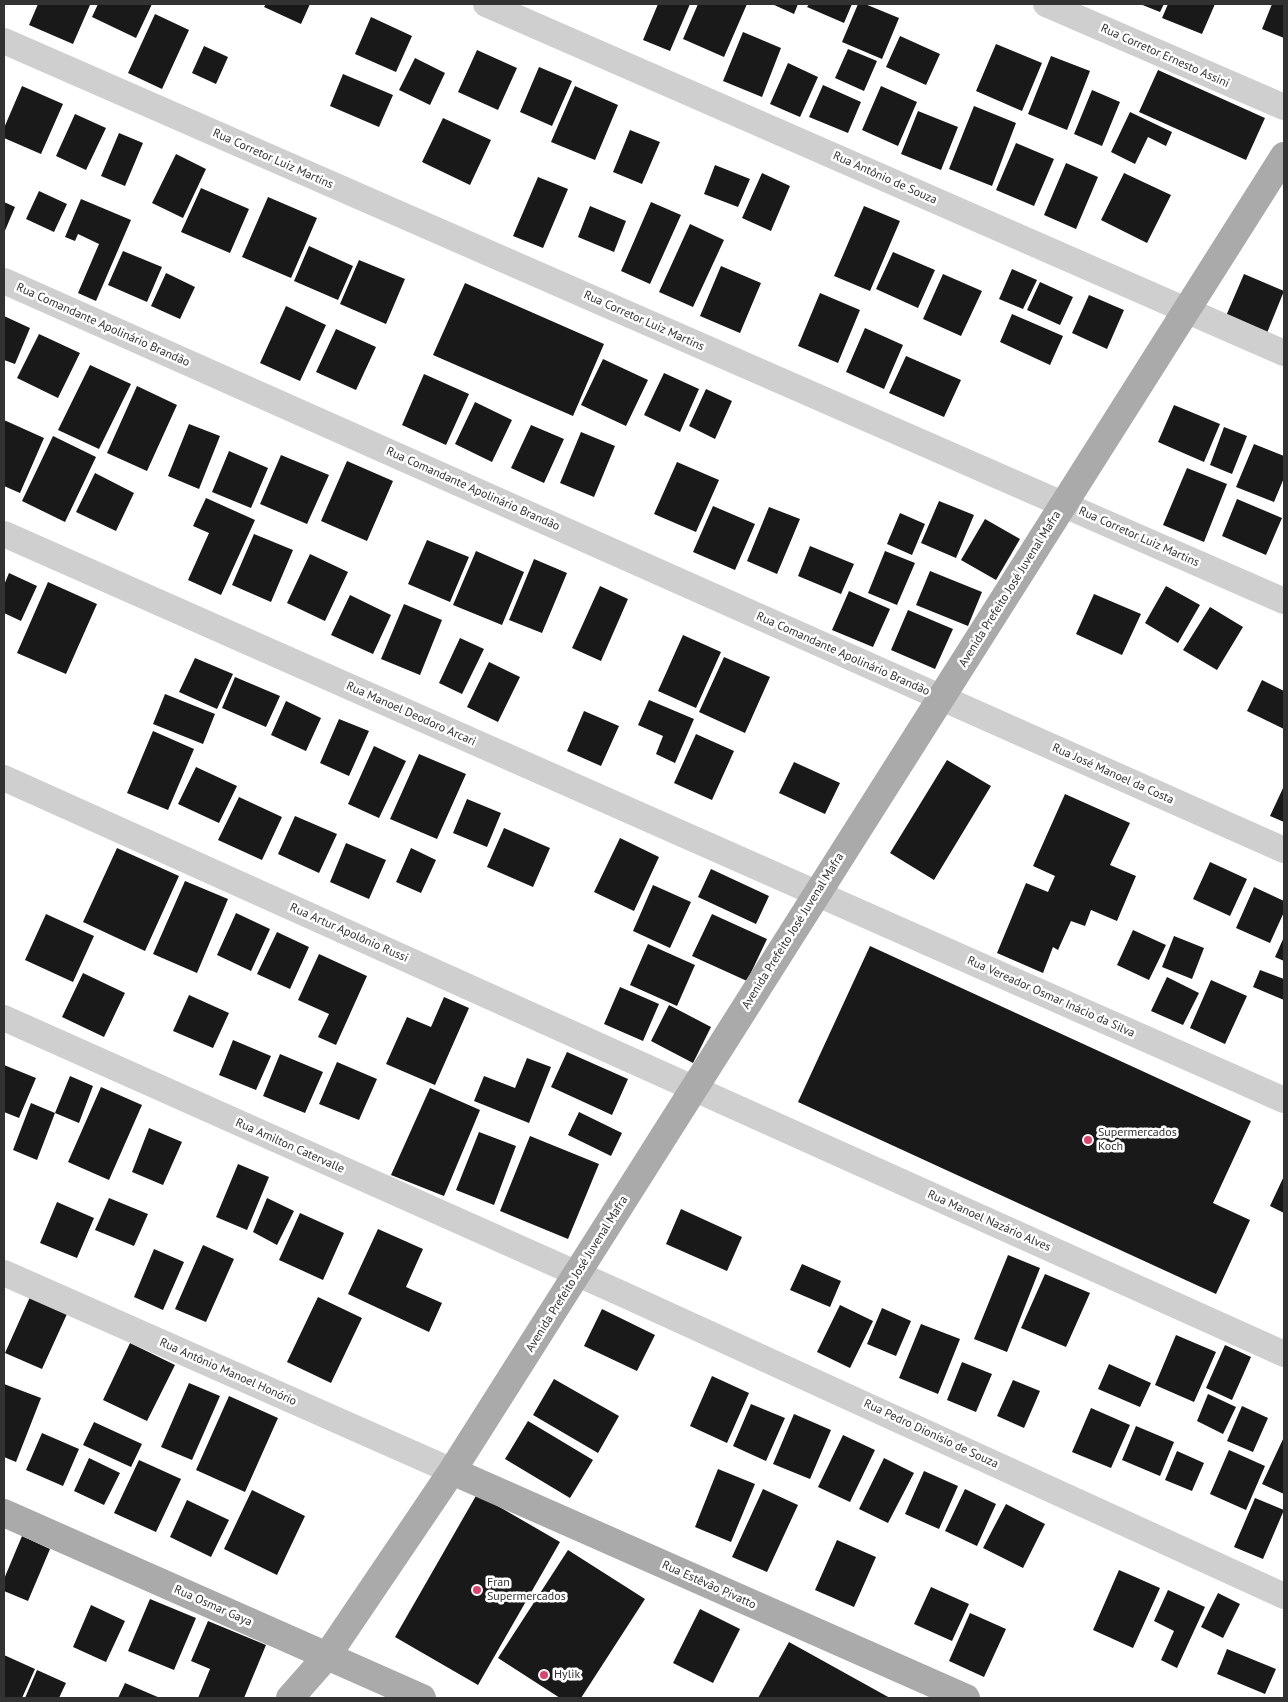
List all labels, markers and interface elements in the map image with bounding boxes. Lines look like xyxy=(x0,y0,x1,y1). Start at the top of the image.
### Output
street label: Rua Corretor Ernesto Assini xyxy=(1098,21,1232,91)
street label: Rua Corretor Luiz Martins xyxy=(211,126,335,192)
street label: Rua Antônio de Souza xyxy=(831,149,939,207)
street label: Rua Comandante Apolinário Brandão xyxy=(14,280,192,370)
street label: Rua Corretor Luiz Martins xyxy=(582,288,706,354)
street label: Rua Comandante Apolinário Brandão xyxy=(384,444,562,534)
street label: Rua Corretor Luiz Martins xyxy=(1077,504,1201,570)
street label: Avenida Prefeito José Juvenal Mafra xyxy=(956,508,1064,670)
street label: Rua Comandante Apolinário Brandão xyxy=(754,609,932,699)
street label: Rua Manoel Deodoro Arcari xyxy=(344,679,478,749)
street label: Rua José Manoel da Costa xyxy=(1050,741,1176,807)
street label: Avenida Prefeito José Juvenal Mafra xyxy=(739,850,847,1012)
street label: Rua Artur Apolônio Russi xyxy=(288,900,410,966)
street label: Rua Vereador Osmar Inácio da Silva xyxy=(965,953,1137,1041)
street label: Rua Amilton Catervalle xyxy=(233,1115,347,1177)
place label: Supermercados Koch xyxy=(1098,1126,1177,1154)
marker: Supermercados Koch xyxy=(1082,1134,1094,1146)
street label: Rua Manoel Nazário Alves xyxy=(925,1187,1053,1255)
street label: Avenida Prefeito José Juvenal Mafra xyxy=(523,1193,631,1355)
street label: Rua Antônio Manoel Honório xyxy=(157,1335,299,1409)
street label: Rua Pedro Dionísio de Souza xyxy=(861,1396,1001,1472)
street label: Rua Estêvão Pivatto xyxy=(660,1558,758,1612)
place label: Fran Supermercados xyxy=(487,1576,566,1604)
street label: Rua Osmar Gaya xyxy=(172,1582,254,1630)
marker: Fran Supermercados xyxy=(471,1584,483,1596)
place label: Hylik xyxy=(554,1668,580,1682)
marker: Hylik xyxy=(538,1669,550,1681)

